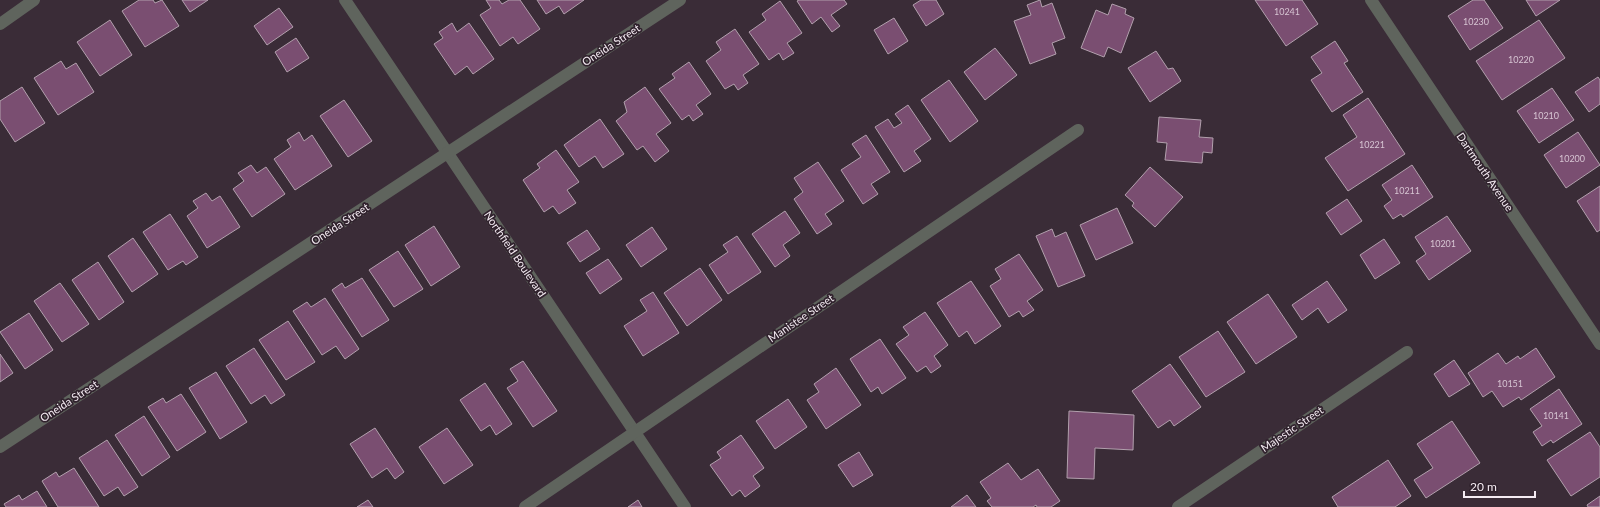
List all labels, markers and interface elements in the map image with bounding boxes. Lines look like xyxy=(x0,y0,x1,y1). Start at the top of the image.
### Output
house number: 10241 xyxy=(1274,6,1300,17)
house number: 10230 xyxy=(1463,16,1489,27)
street label: Oneida Street xyxy=(579,21,642,68)
house number: 10220 xyxy=(1508,54,1534,65)
house number: 10210 xyxy=(1533,110,1559,121)
street label: Dartmouth Avenue xyxy=(1454,130,1517,214)
house number: 10221 xyxy=(1359,139,1385,150)
house number: 10200 xyxy=(1559,153,1585,164)
house number: 10211 xyxy=(1394,185,1420,196)
street label: Oneida Street xyxy=(308,200,371,247)
street label: Northfield Boulevard xyxy=(482,208,549,299)
house number: 10201 xyxy=(1430,238,1456,249)
street label: Manistee Street xyxy=(765,291,836,344)
street label: Oneida Street xyxy=(37,377,100,424)
house number: 10151 xyxy=(1497,378,1523,389)
street label: Majestic Street xyxy=(1258,403,1325,454)
house number: 10141 xyxy=(1543,410,1569,421)
scale bar xyxy=(1464,473,1535,499)
text: 20 m xyxy=(1470,479,1497,494)

